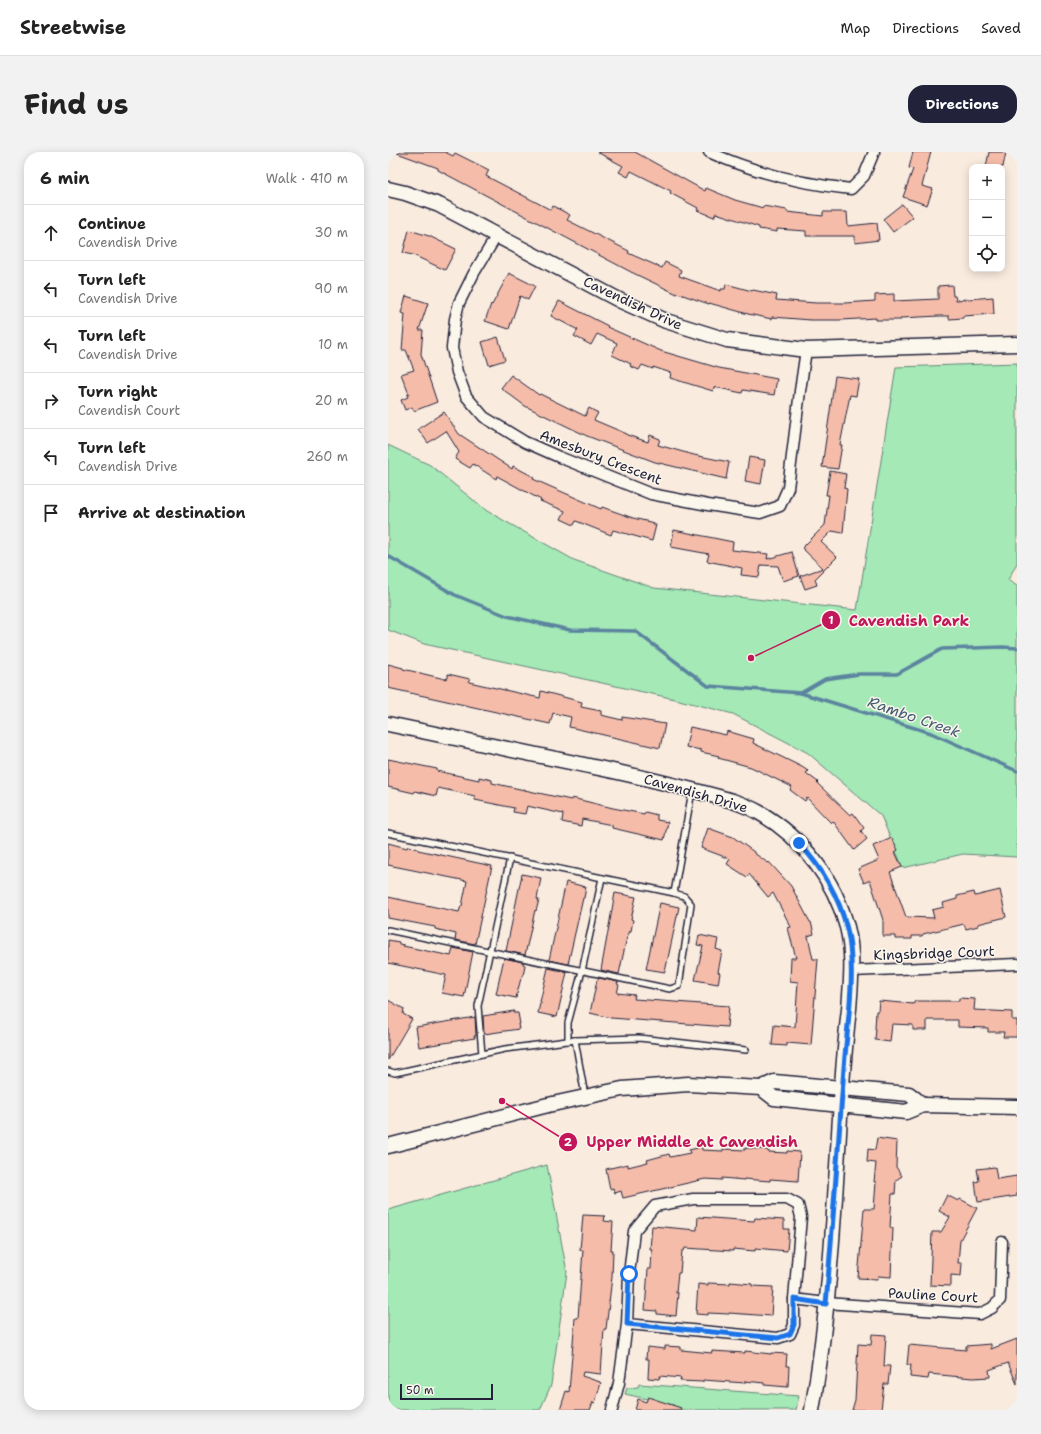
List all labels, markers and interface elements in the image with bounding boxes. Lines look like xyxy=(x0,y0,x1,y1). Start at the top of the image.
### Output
text: Streetwise xyxy=(20,15,126,40)
text: Map xyxy=(841,19,871,37)
text: Directions xyxy=(893,19,959,37)
text: Saved xyxy=(981,19,1021,37)
text: Find us xyxy=(24,85,129,123)
button: Directions xyxy=(908,85,1017,123)
map controls xyxy=(969,164,1005,272)
button: + xyxy=(969,164,1005,200)
text: 6 min xyxy=(40,167,90,189)
text: Walk · 410 m xyxy=(266,170,348,187)
button: − xyxy=(969,200,1005,236)
text: Continue xyxy=(78,214,146,234)
icon: ahead xyxy=(40,222,62,244)
text: 30 m xyxy=(314,224,348,241)
text: Cavendish Drive xyxy=(78,234,178,251)
button: locate xyxy=(969,236,1005,272)
text: Turn left xyxy=(78,270,146,290)
street label: Cavendish Drive xyxy=(581,272,686,334)
icon: left xyxy=(40,278,62,300)
text: 90 m xyxy=(314,280,348,297)
text: Cavendish Drive xyxy=(78,290,178,307)
text: Turn left xyxy=(78,326,146,346)
icon: left xyxy=(40,334,62,356)
text: 10 m xyxy=(318,336,348,353)
text: Cavendish Drive xyxy=(78,346,178,363)
text: Turn right xyxy=(78,382,158,402)
icon: right xyxy=(40,390,62,412)
text: 20 m xyxy=(315,392,348,409)
text: Cavendish Court xyxy=(78,402,180,419)
street label: Amesbury Crescent xyxy=(537,425,665,489)
text: Turn left xyxy=(78,438,146,458)
icon: left xyxy=(40,446,62,468)
text: 260 m xyxy=(306,448,348,465)
text: Cavendish Drive xyxy=(78,458,178,475)
icon: arrive xyxy=(40,502,62,524)
text: Arrive at destination xyxy=(78,503,246,523)
callout: Cavendish Park xyxy=(821,607,978,634)
text: Cavendish Park xyxy=(849,611,969,631)
text: 1 xyxy=(828,612,834,628)
water label: Rambo Creek xyxy=(865,692,963,742)
street label: Cavendish Drive xyxy=(642,770,750,816)
route end xyxy=(790,834,808,852)
street label: Kingsbridge Court xyxy=(873,942,995,964)
callout: Upper Middle at Cavendish xyxy=(558,1128,805,1155)
text: Upper Middle at Cavendish xyxy=(586,1132,798,1152)
text: 2 xyxy=(564,1134,573,1150)
route start xyxy=(620,1265,638,1283)
street label: Pauline Court xyxy=(887,1284,979,1306)
scale bar xyxy=(400,1382,493,1401)
text: 50 m xyxy=(406,1383,434,1398)

